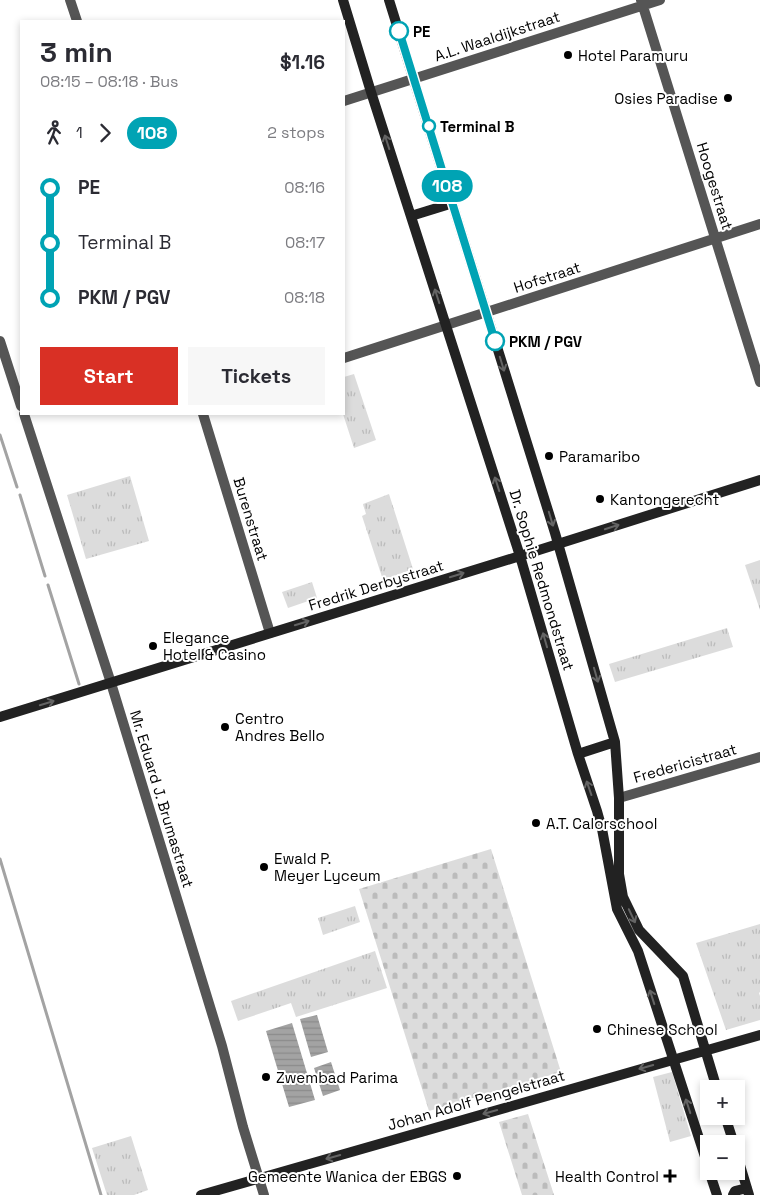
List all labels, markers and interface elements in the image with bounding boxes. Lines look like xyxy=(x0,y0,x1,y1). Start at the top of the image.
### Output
street label: A.L. Waaldijkstraat xyxy=(432,7,562,65)
marker: PE xyxy=(389,21,409,41)
place label: PE xyxy=(413,22,430,41)
text: 3 min xyxy=(40,34,113,70)
place label: Hotel Paramuru xyxy=(578,46,688,65)
marker: Hotel Paramuru xyxy=(562,49,574,61)
text: $1.16 xyxy=(280,50,325,75)
text: 08:15 – 08:18 · Bus xyxy=(40,71,179,92)
place label: Osies Paradise xyxy=(614,89,718,108)
marker: Osies Paradise xyxy=(722,92,734,104)
place label: Terminal B xyxy=(440,117,515,136)
icon: walk xyxy=(40,119,68,147)
icon: forward xyxy=(91,119,119,147)
marker: Terminal B xyxy=(422,119,436,133)
text: 108 xyxy=(137,121,167,144)
text: 1 xyxy=(76,122,83,143)
text: 2 stops xyxy=(267,122,325,143)
one-way arrow xyxy=(382,134,391,150)
street label: Hoogestraat xyxy=(693,140,737,232)
line badge: 108 xyxy=(418,170,476,202)
text: 108 xyxy=(432,174,462,197)
text: PE xyxy=(78,175,100,200)
text: 08:16 xyxy=(284,177,325,198)
text: Terminal B xyxy=(78,230,171,255)
text: 08:17 xyxy=(285,232,325,253)
street label: Hofstraat xyxy=(511,257,583,297)
text: PKM / PGV xyxy=(78,285,171,310)
text: 08:18 xyxy=(284,287,325,308)
one-way arrow xyxy=(431,289,441,305)
marker: PKM / PGV xyxy=(485,331,505,351)
place label: PKM / PGV xyxy=(509,332,582,351)
button: Start xyxy=(40,347,178,405)
button: Tickets xyxy=(188,347,325,405)
one-way arrow xyxy=(498,356,508,372)
place label: Paramaribo xyxy=(559,447,640,466)
marker: Paramaribo xyxy=(543,450,555,462)
street label: Burenstraat xyxy=(229,475,273,563)
one-way arrow xyxy=(492,477,501,493)
street label: Dr. Sophie Redmondstraat xyxy=(505,487,579,673)
place label: Kantongerecht xyxy=(610,490,720,509)
marker: Kantongerecht xyxy=(594,493,606,505)
one-way arrow xyxy=(546,511,556,527)
one-way arrow xyxy=(604,522,620,531)
street label: Fredrik Derbystraat xyxy=(306,555,446,615)
one-way arrow xyxy=(449,570,465,580)
one-way arrow xyxy=(294,617,310,627)
place label: Elegance Hotel & Casino xyxy=(163,628,266,664)
one-way arrow xyxy=(539,632,549,648)
marker: Elegance Hotel & Casino xyxy=(147,640,159,652)
one-way arrow xyxy=(591,667,601,683)
one-way arrow xyxy=(38,697,54,707)
street label: Mr. Eduard J. Brumastraat xyxy=(126,708,198,890)
place label: Centro Andres Bello xyxy=(235,709,325,745)
marker: Centro Andres Bello xyxy=(219,721,231,733)
street label: Fredericistraat xyxy=(631,739,739,787)
one-way arrow xyxy=(584,781,593,796)
place label: A.T. Calorschool xyxy=(546,814,657,833)
marker: A.T. Calorschool xyxy=(530,817,542,829)
place label: Ewald P. Meyer Lyceum xyxy=(274,849,381,885)
marker: Ewald P. Meyer Lyceum xyxy=(258,861,270,873)
one-way arrow xyxy=(628,908,637,923)
one-way arrow xyxy=(647,989,657,1005)
place label: Chinese School xyxy=(607,1020,718,1039)
marker: Chinese School xyxy=(591,1023,603,1035)
one-way arrow xyxy=(638,1063,654,1073)
street label: Johan Adolf Pengelstraat xyxy=(385,1066,567,1134)
place label: Zwembad Parima xyxy=(276,1068,398,1087)
marker: Zwembad Parima xyxy=(260,1071,272,1083)
map controls xyxy=(700,1080,745,1180)
button: + xyxy=(700,1080,745,1125)
one-way arrow xyxy=(683,1099,692,1114)
one-way arrow xyxy=(482,1108,498,1118)
button: − xyxy=(700,1135,745,1180)
one-way arrow xyxy=(326,1152,342,1162)
place label: Gemeente Wanica der EBGS xyxy=(248,1167,447,1186)
place label: Health Control xyxy=(555,1167,659,1186)
marker: Health Control xyxy=(663,1169,677,1183)
marker: Gemeente Wanica der EBGS xyxy=(451,1170,463,1182)

